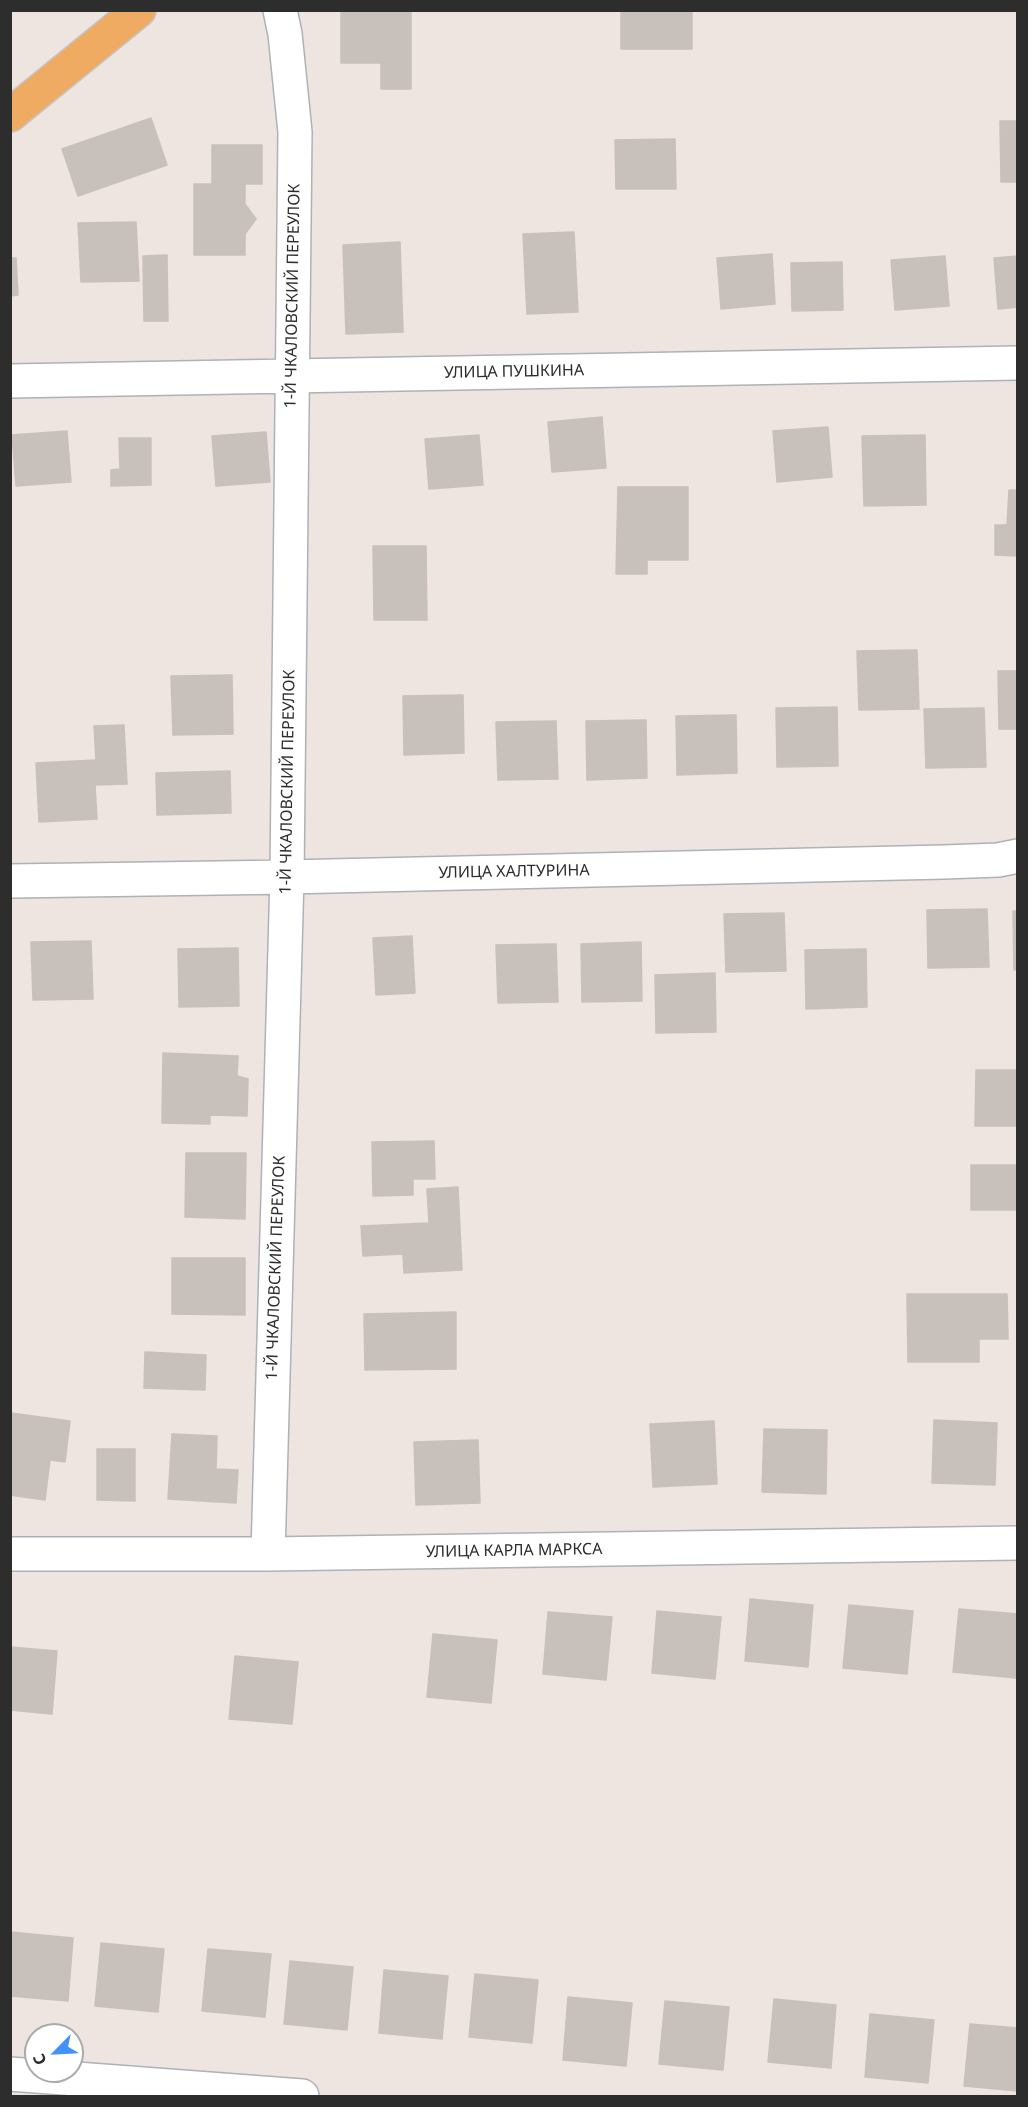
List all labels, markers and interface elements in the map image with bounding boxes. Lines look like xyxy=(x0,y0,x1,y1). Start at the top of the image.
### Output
street label: 1-Й ЧКАЛОВСКИЙ ПЕРЕУЛОК xyxy=(281,183,305,409)
street label: УЛИЦА ПУШКИНА xyxy=(444,361,584,383)
street label: 1-Й ЧКАЛОВСКИЙ ПЕРЕУЛОК xyxy=(276,669,300,895)
street label: УЛИЦА ХАЛТУРИНА xyxy=(438,861,590,883)
street label: 1-Й ЧКАЛОВСКИЙ ПЕРЕУЛОК xyxy=(262,1155,290,1381)
street label: УЛИЦА КАРЛА МАРКСА xyxy=(425,1540,603,1562)
north arrow xyxy=(24,2023,84,2083)
text: С xyxy=(27,2050,52,2069)

